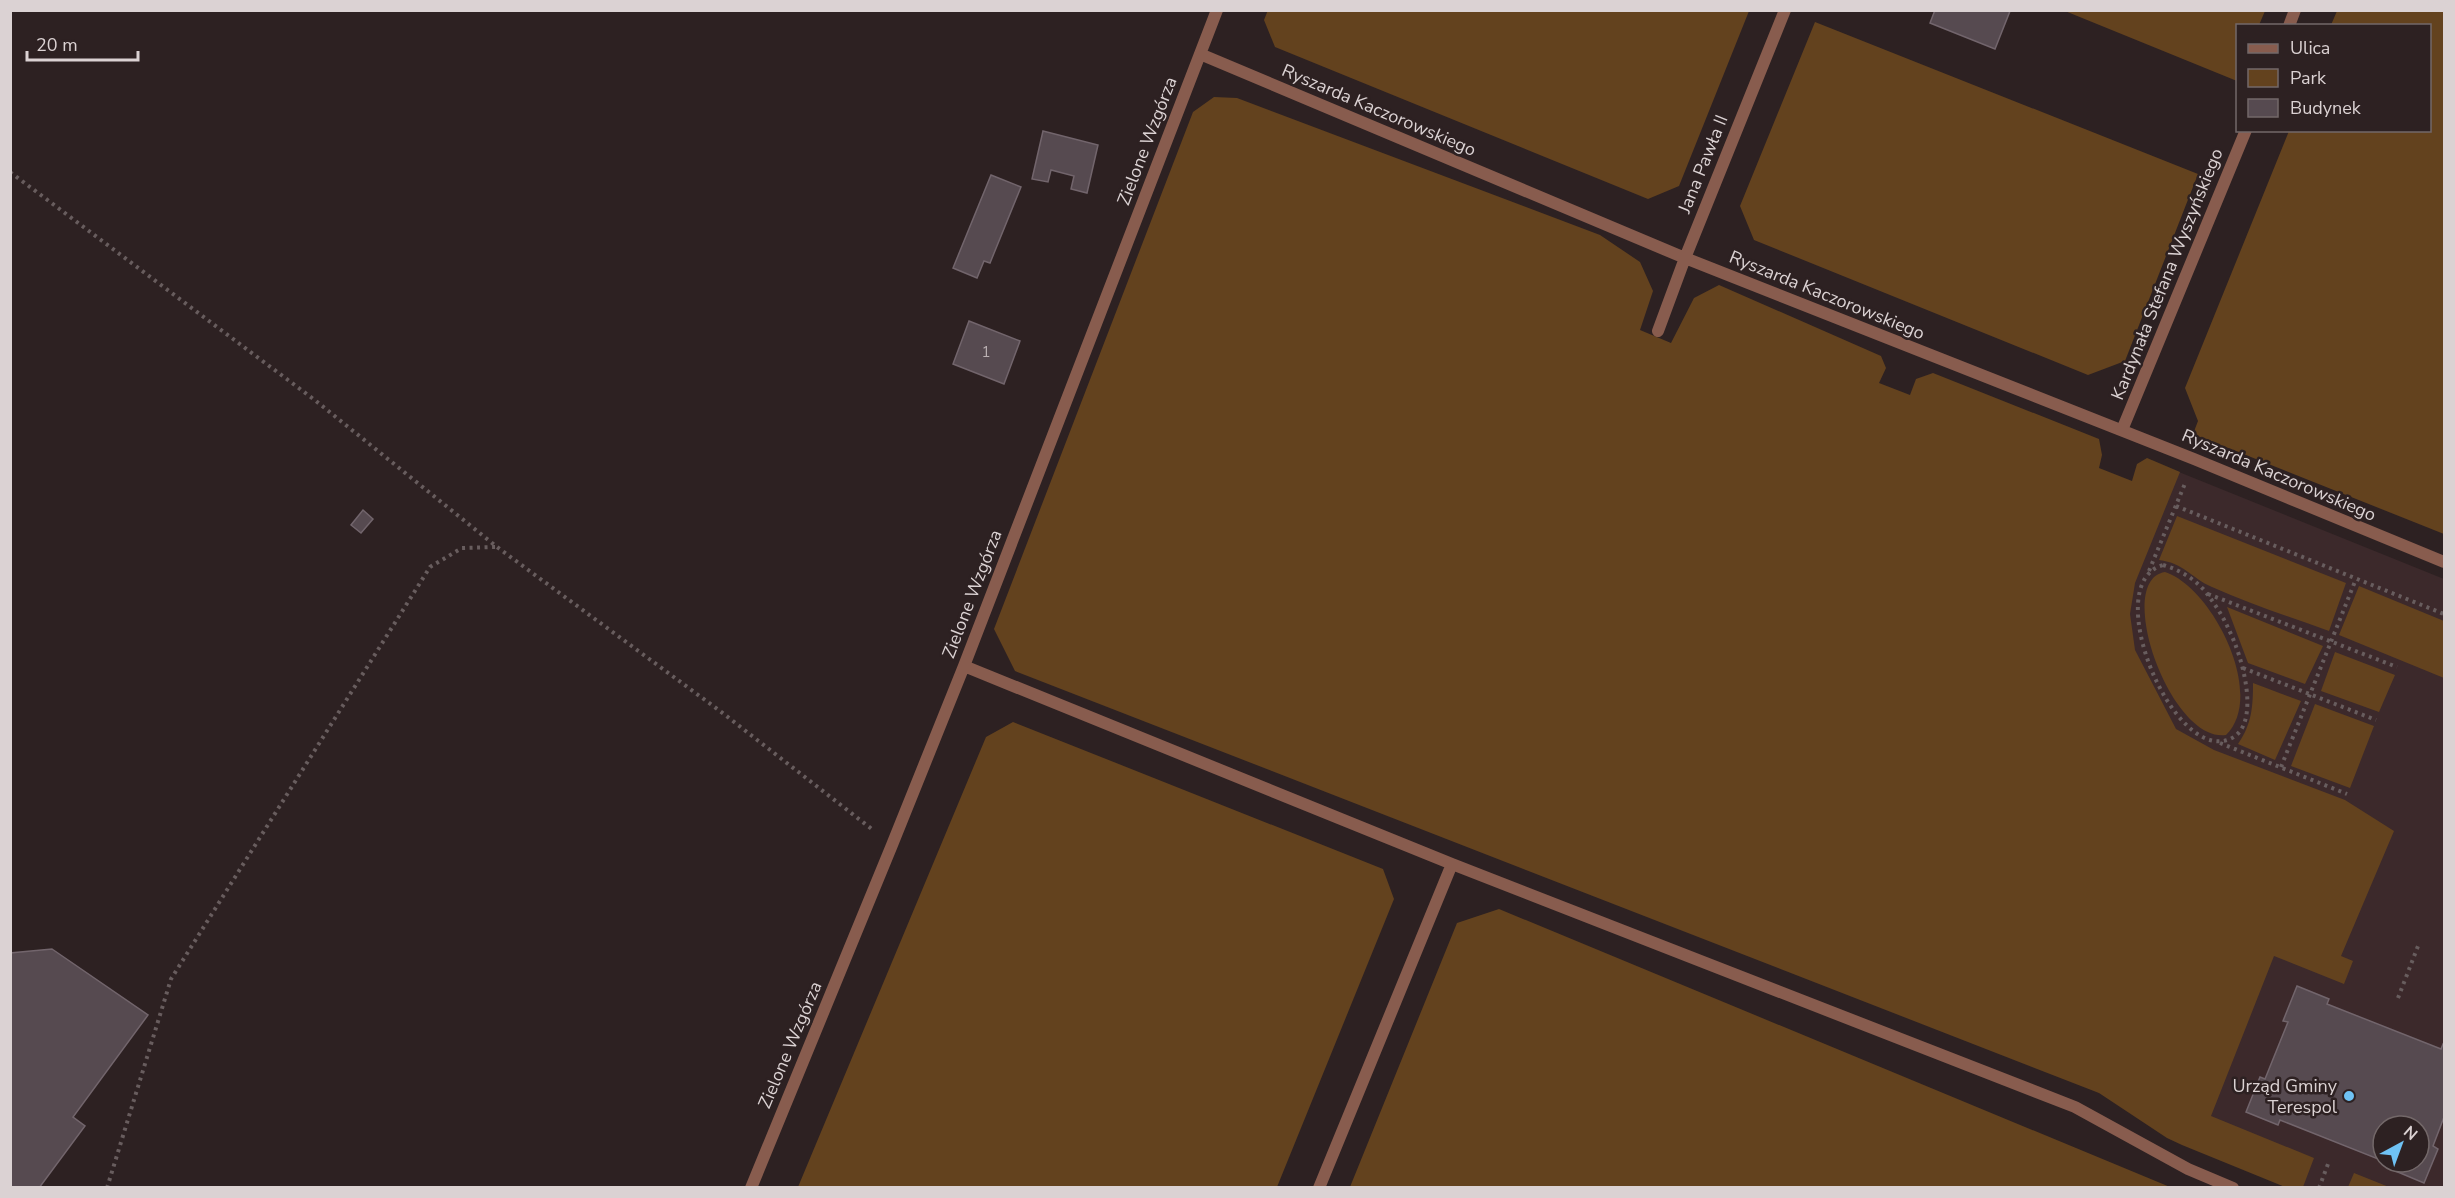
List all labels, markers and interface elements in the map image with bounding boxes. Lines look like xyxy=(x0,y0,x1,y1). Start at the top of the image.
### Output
scale bar xyxy=(27,24,138,62)
legend xyxy=(2236,24,2431,132)
text: 20 m xyxy=(36,33,78,57)
text: Ulica xyxy=(2290,36,2330,60)
street label: Ryszarda Kaczorowskiego xyxy=(1278,58,1480,162)
text: Park xyxy=(2290,66,2327,90)
street label: Zielone Wzgórza xyxy=(1111,73,1183,209)
text: Budynek xyxy=(2290,96,2362,120)
street label: Jana Pawła II xyxy=(1672,111,1734,218)
street label: Kardynała Stefana Wyszyńskiego xyxy=(2105,145,2229,403)
street label: Ryszarda Kaczorowskiego xyxy=(1726,245,1928,345)
house number: 1 xyxy=(981,342,991,362)
street label: Ryszarda Kaczorowskiego xyxy=(2178,423,2380,527)
street label: Zielone Wzgórza xyxy=(936,526,1008,662)
street label: Zielone Wzgórza xyxy=(752,978,828,1112)
place label: Urząd Gminy Terespol xyxy=(2232,1074,2338,1119)
marker: Urząd Gminy Terespol xyxy=(2342,1089,2356,1103)
north arrow xyxy=(2371,1114,2431,1174)
text: N xyxy=(2398,1121,2422,1146)

